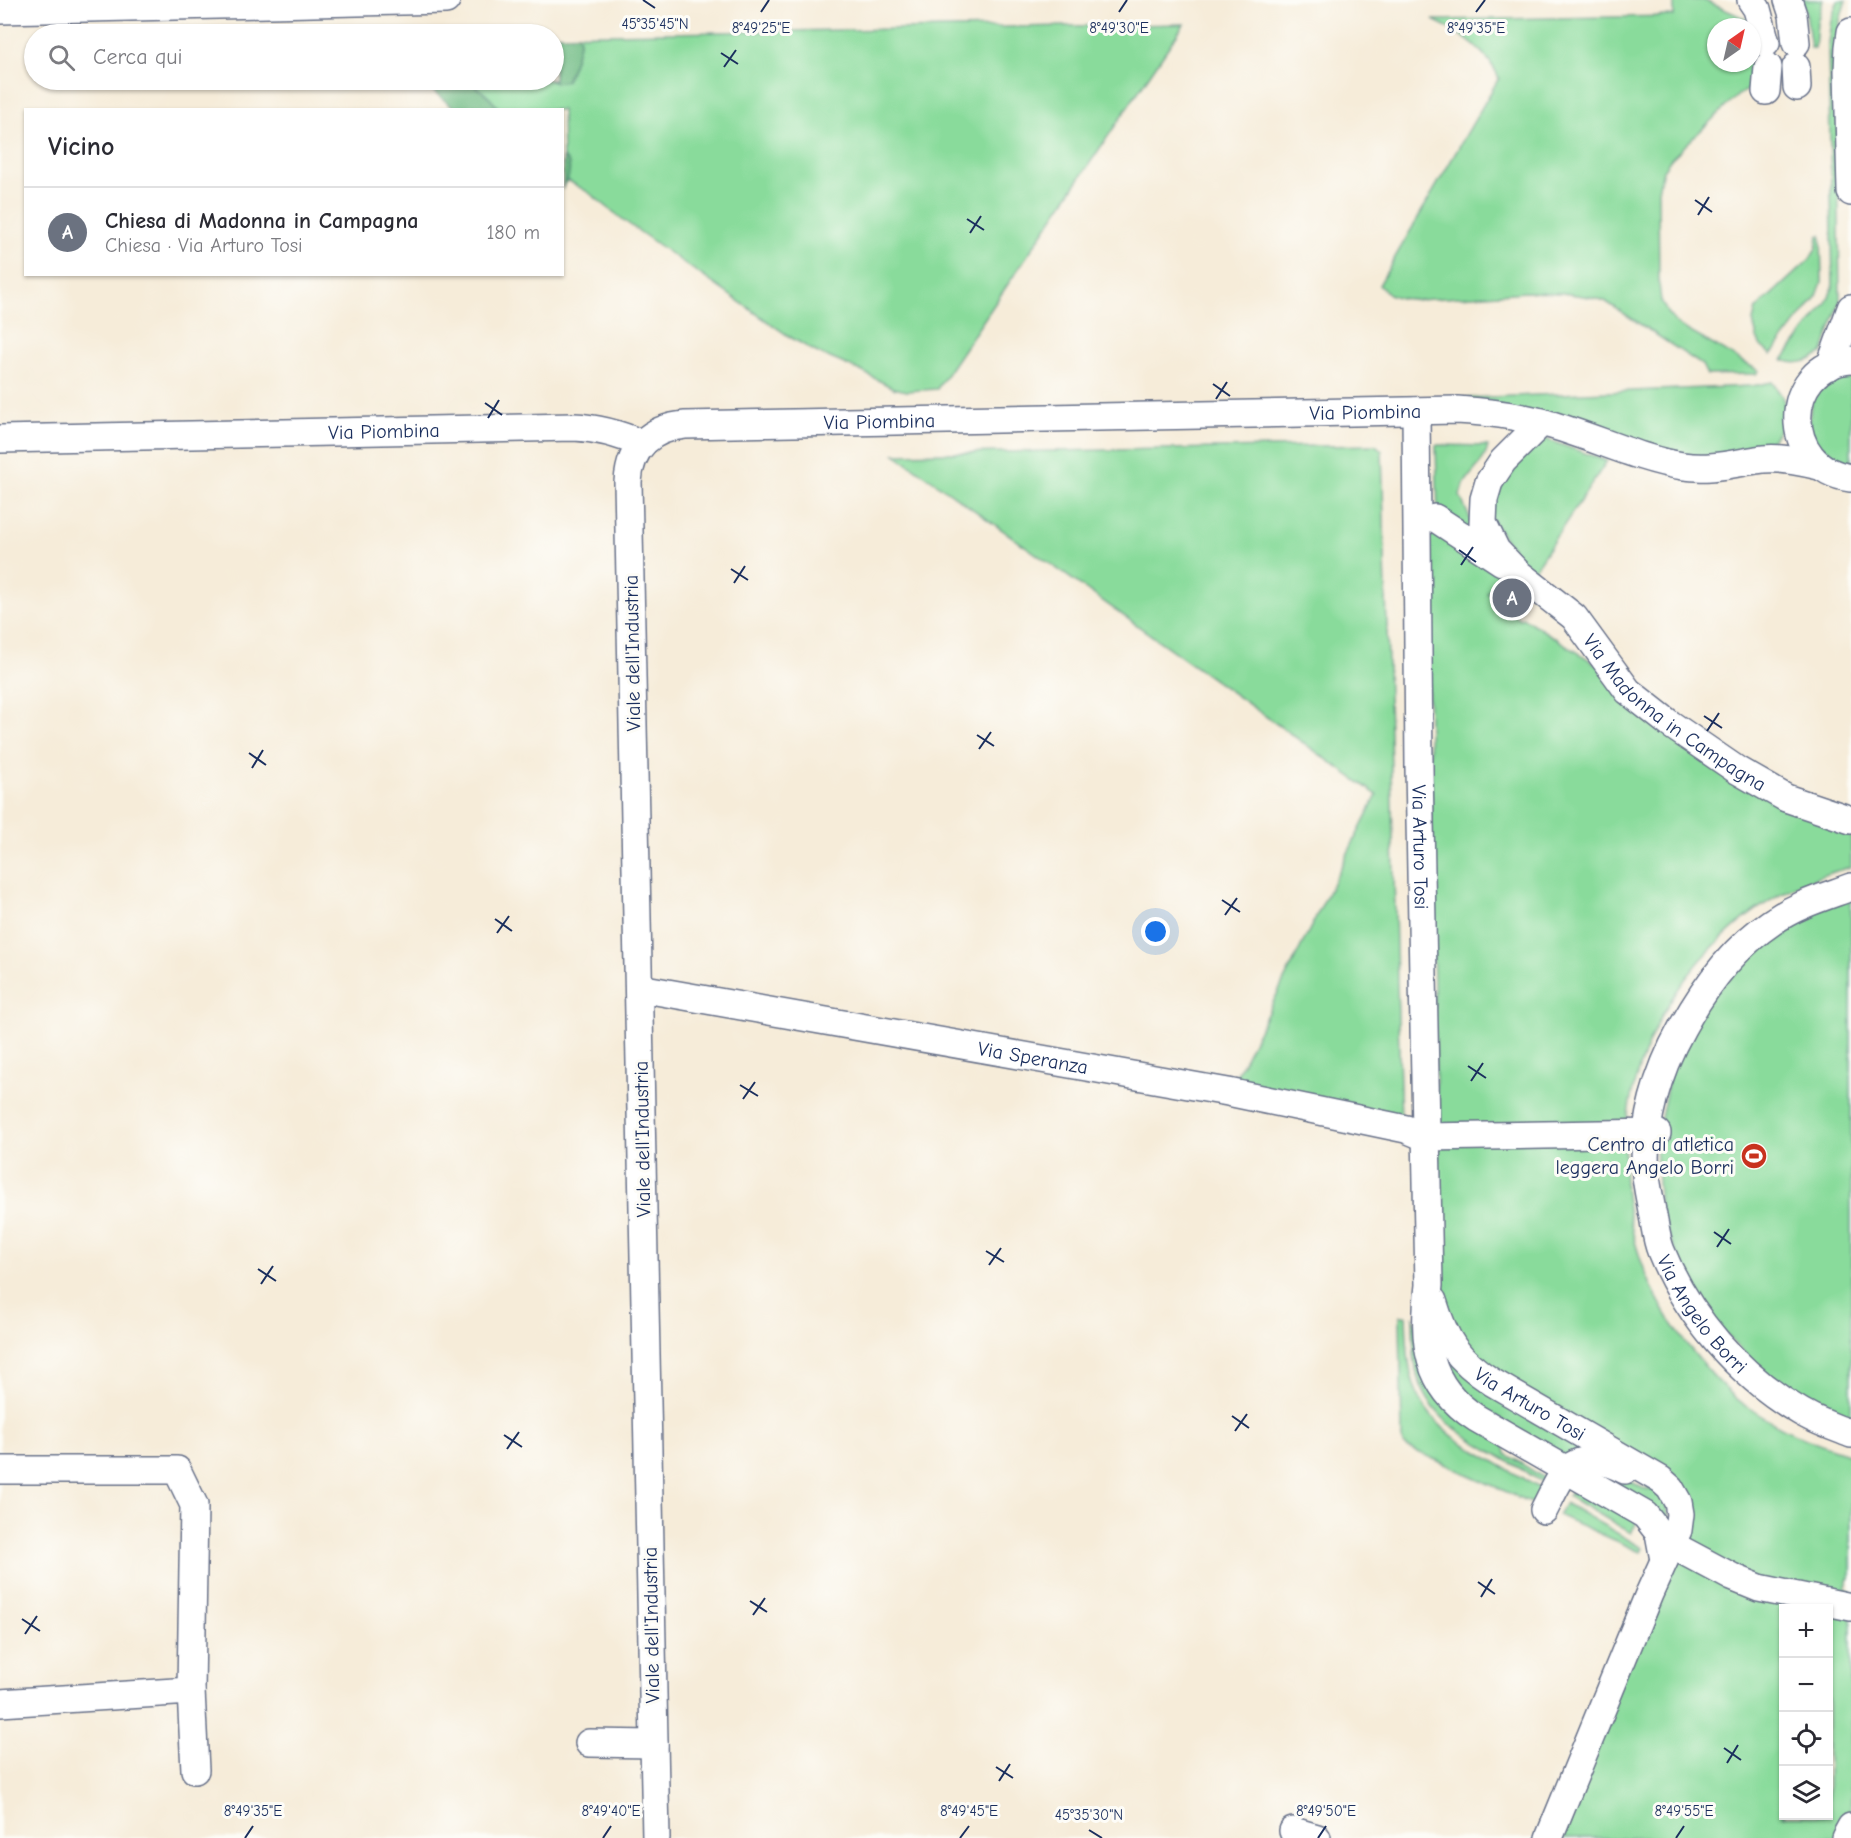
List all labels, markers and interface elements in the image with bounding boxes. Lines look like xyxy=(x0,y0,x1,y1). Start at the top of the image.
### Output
text: 45°35'45"N xyxy=(621,15,689,33)
north arrow xyxy=(1707,18,1761,72)
text: 8°49'25"E xyxy=(732,19,790,37)
text: 8°49'30"E xyxy=(1089,19,1149,37)
text: 8°49'35"E xyxy=(1447,19,1505,37)
search box xyxy=(24,24,564,90)
icon: search xyxy=(45,41,78,74)
text: Cerca qui xyxy=(93,44,183,70)
text: Vicino xyxy=(48,132,114,162)
text: Chiesa di Madonna in Campagna xyxy=(105,208,419,234)
text: A xyxy=(62,221,73,244)
text: 180 m xyxy=(486,221,540,244)
text: Chiesa · Via Arturo Tosi xyxy=(105,234,303,257)
street label: Via Piombina xyxy=(1309,400,1421,425)
street label: Via Piombina xyxy=(823,409,936,434)
street label: Via Piombina xyxy=(328,419,440,444)
street label: Viale dell'Industria xyxy=(620,575,645,731)
pin: A xyxy=(1492,576,1532,620)
street label: Via Madonna in Campagna xyxy=(1578,630,1770,796)
street label: Via Arturo Tosi xyxy=(1407,784,1433,910)
your location xyxy=(1141,917,1170,946)
street label: Via Speranza xyxy=(976,1037,1090,1079)
street label: Viale dell'Industria xyxy=(630,1061,655,1217)
place label: Centro di atletica leggera Angelo Borri xyxy=(1555,1133,1734,1179)
sports icon: Centro di atletica leggera Angelo Borri xyxy=(1739,1141,1769,1171)
street label: Via Angelo Borri xyxy=(1652,1251,1752,1379)
street label: Via Arturo Tosi xyxy=(1470,1363,1590,1446)
street label: Viale dell'Industria xyxy=(639,1547,664,1703)
map controls xyxy=(1779,1604,1833,1820)
button: + xyxy=(1779,1604,1833,1658)
button: − xyxy=(1779,1658,1833,1712)
button: locate xyxy=(1779,1712,1833,1766)
button: layers xyxy=(1779,1766,1833,1820)
text: 8°49'35"E xyxy=(224,1802,282,1820)
text: 8°49'40"E xyxy=(581,1802,641,1820)
text: 8°49'45"E xyxy=(940,1802,998,1820)
text: 8°49'50"E xyxy=(1296,1802,1356,1820)
text: 8°49'55"E xyxy=(1654,1802,1714,1820)
text: 45°35'30"N xyxy=(1055,1806,1123,1824)

